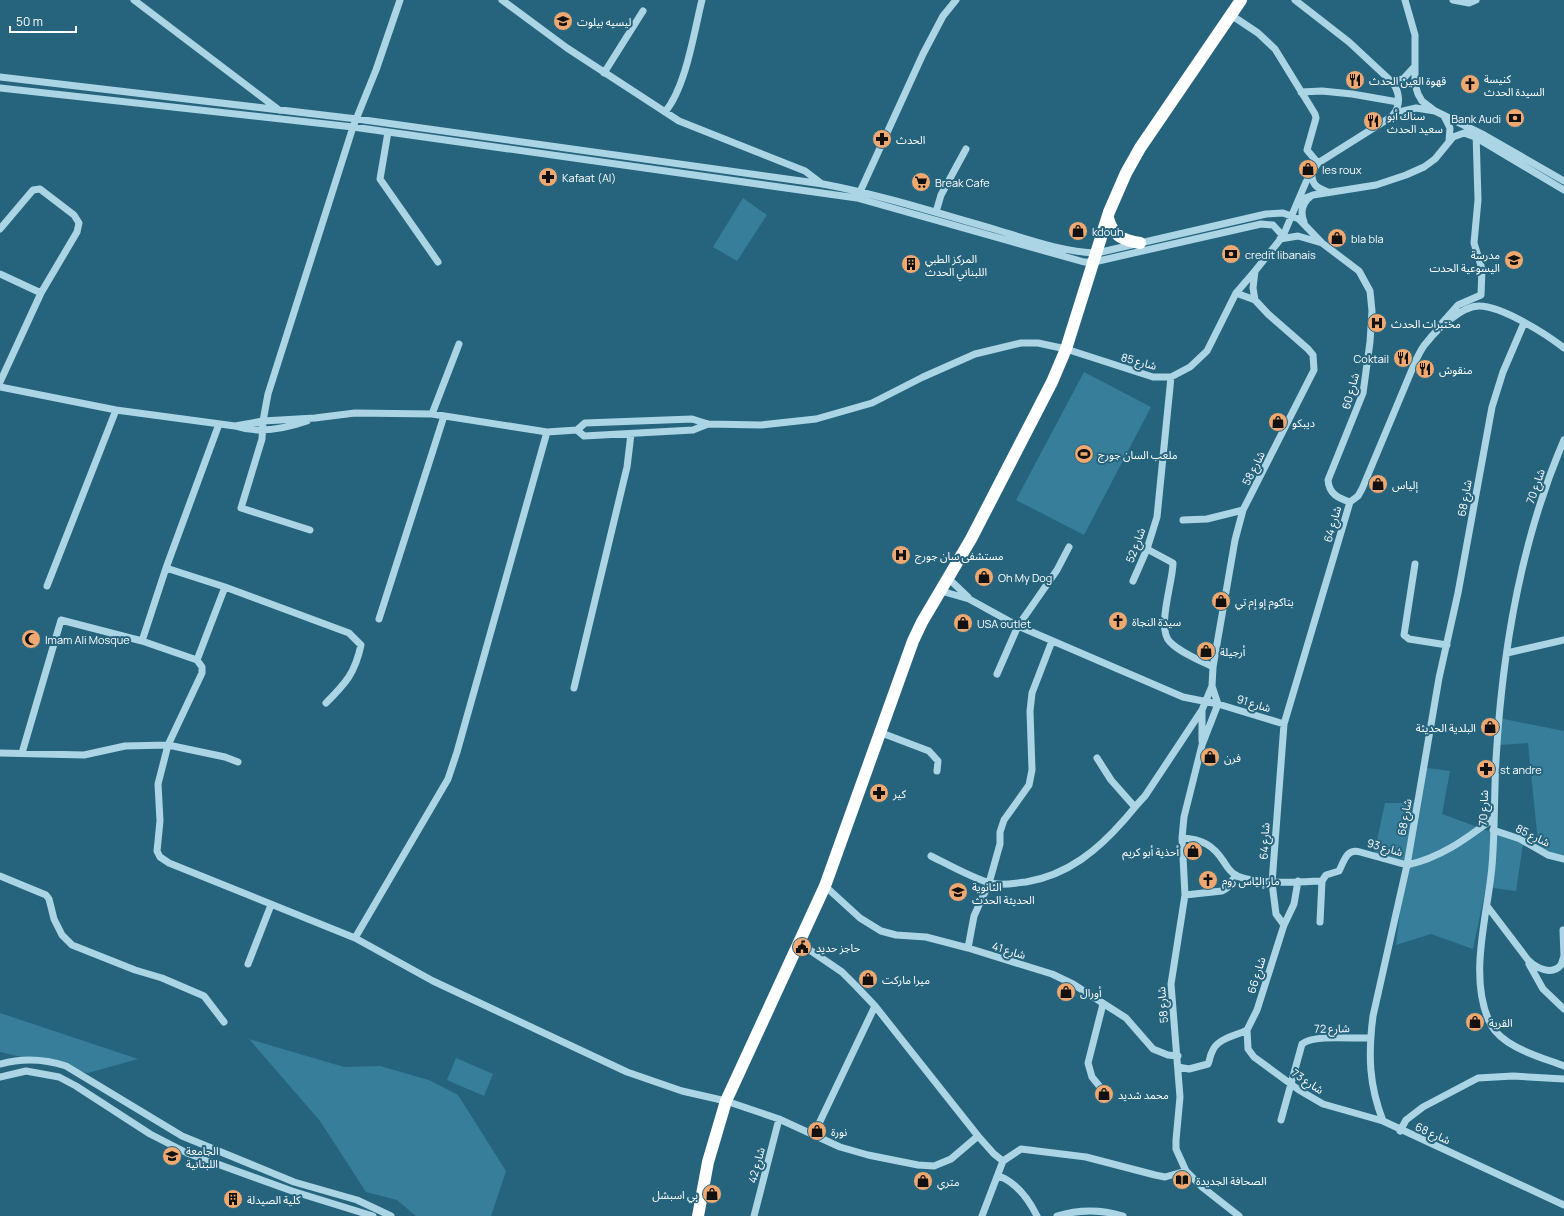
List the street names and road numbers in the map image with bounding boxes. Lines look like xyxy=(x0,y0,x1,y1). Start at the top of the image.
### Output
street label: شارع 85 xyxy=(1119,349,1159,374)
street label: شارع 60 xyxy=(1338,371,1363,411)
street label: شارع 58 xyxy=(1238,448,1269,488)
street label: شارع 70 xyxy=(1522,466,1549,506)
street label: شارع 68 xyxy=(1453,478,1476,518)
street label: شارع 64 xyxy=(1320,504,1345,544)
street label: شارع 52 xyxy=(1122,525,1149,565)
street label: شارع 91 xyxy=(1235,691,1273,716)
street label: شارع 70 xyxy=(1475,789,1492,826)
street label: شارع 68 xyxy=(1393,797,1416,837)
street label: شارع 85 xyxy=(1513,820,1553,851)
street label: شارع 64 xyxy=(1256,822,1273,860)
street label: شارع 93 xyxy=(1365,835,1405,860)
street label: شارع 41 xyxy=(990,938,1028,963)
street label: شارع 66 xyxy=(1243,955,1270,995)
street label: شارع 58 xyxy=(1153,986,1172,1024)
street label: شارع 72 xyxy=(1314,1020,1350,1037)
street label: شارع 73 xyxy=(1289,1065,1327,1098)
street label: شارع 68 xyxy=(1413,1119,1453,1148)
street label: شارع 42 xyxy=(744,1145,769,1185)

